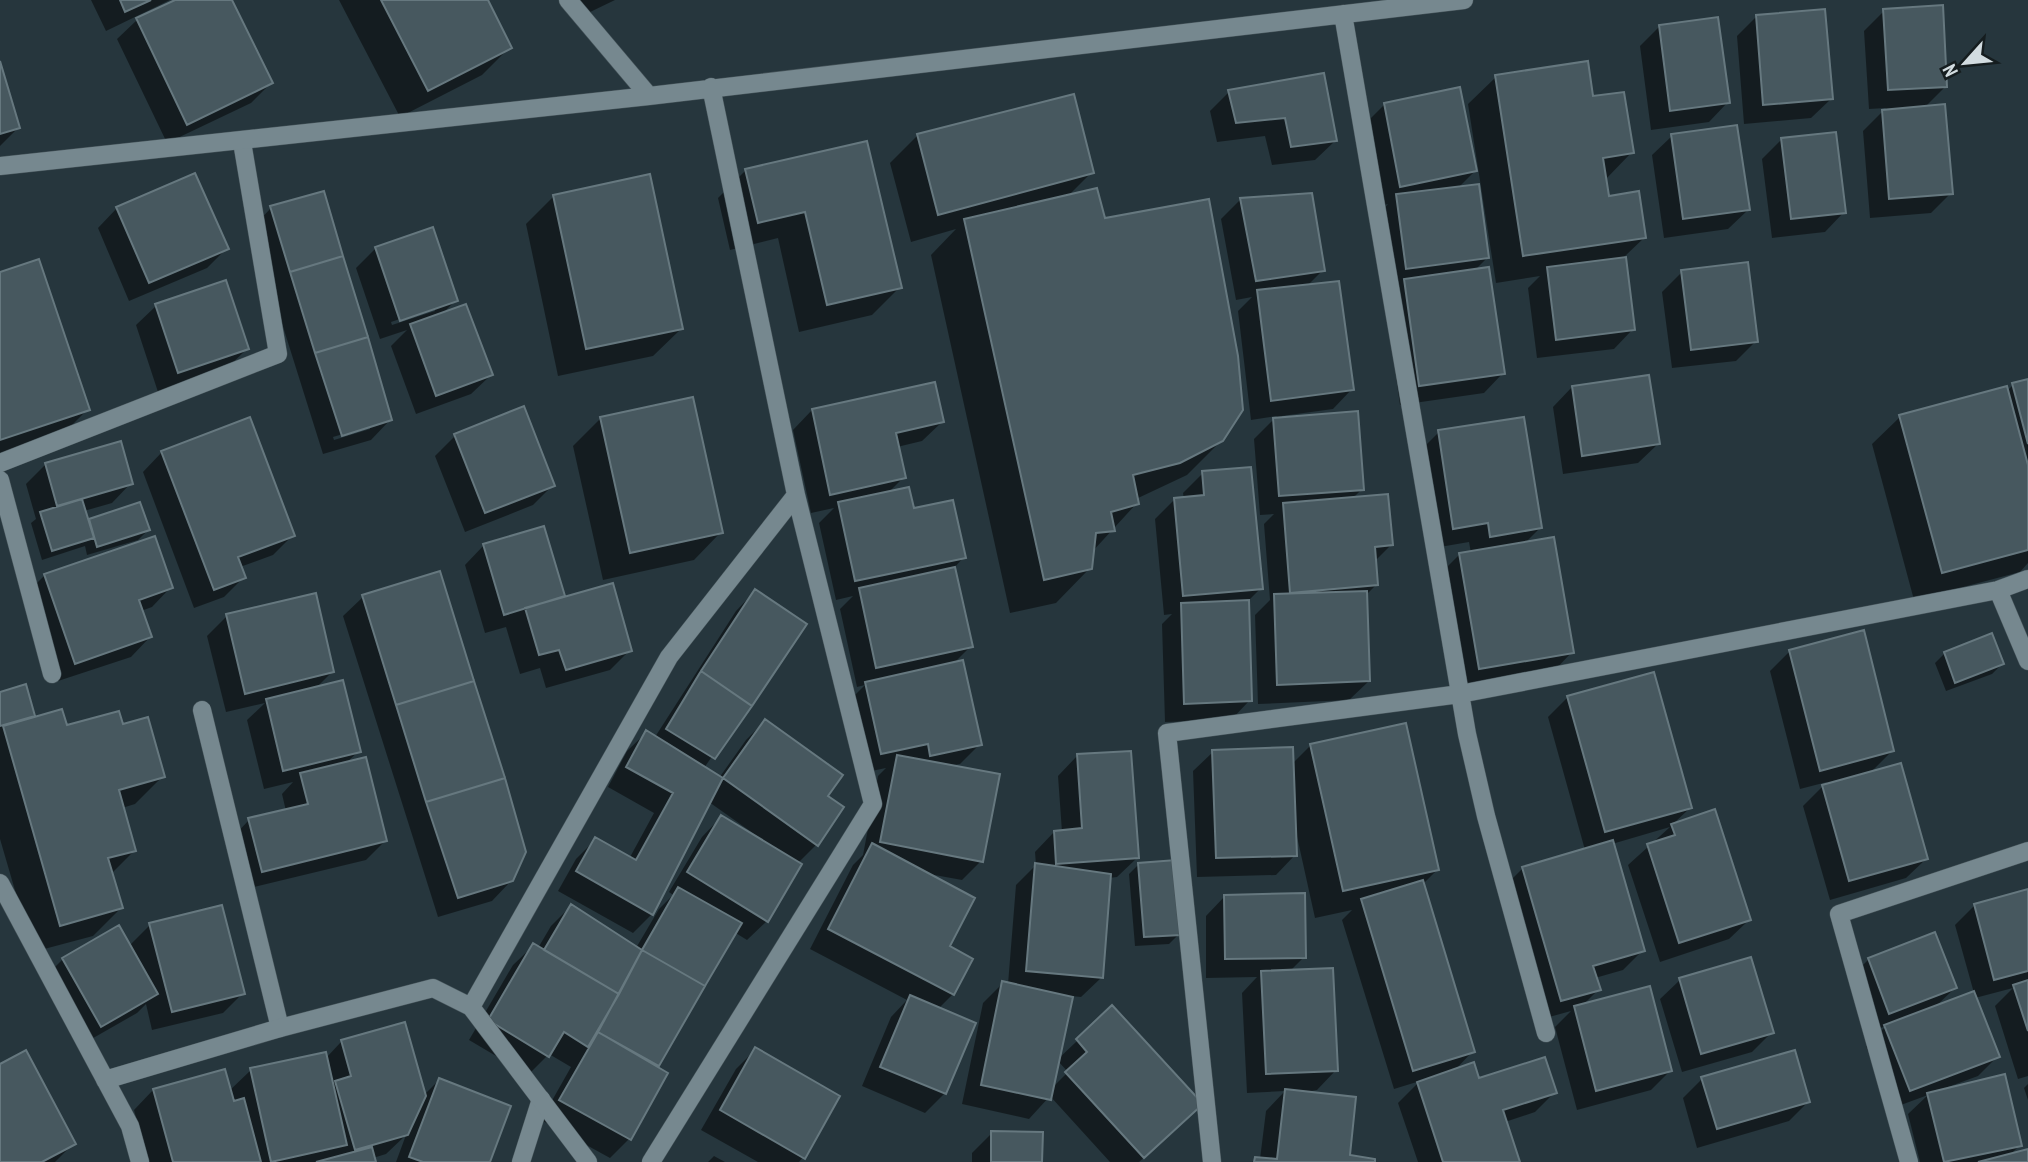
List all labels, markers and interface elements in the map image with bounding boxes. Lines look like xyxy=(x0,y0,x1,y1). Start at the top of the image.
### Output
north arrow xyxy=(1930,28,2000,98)
text: N xyxy=(1937,61,1963,81)

